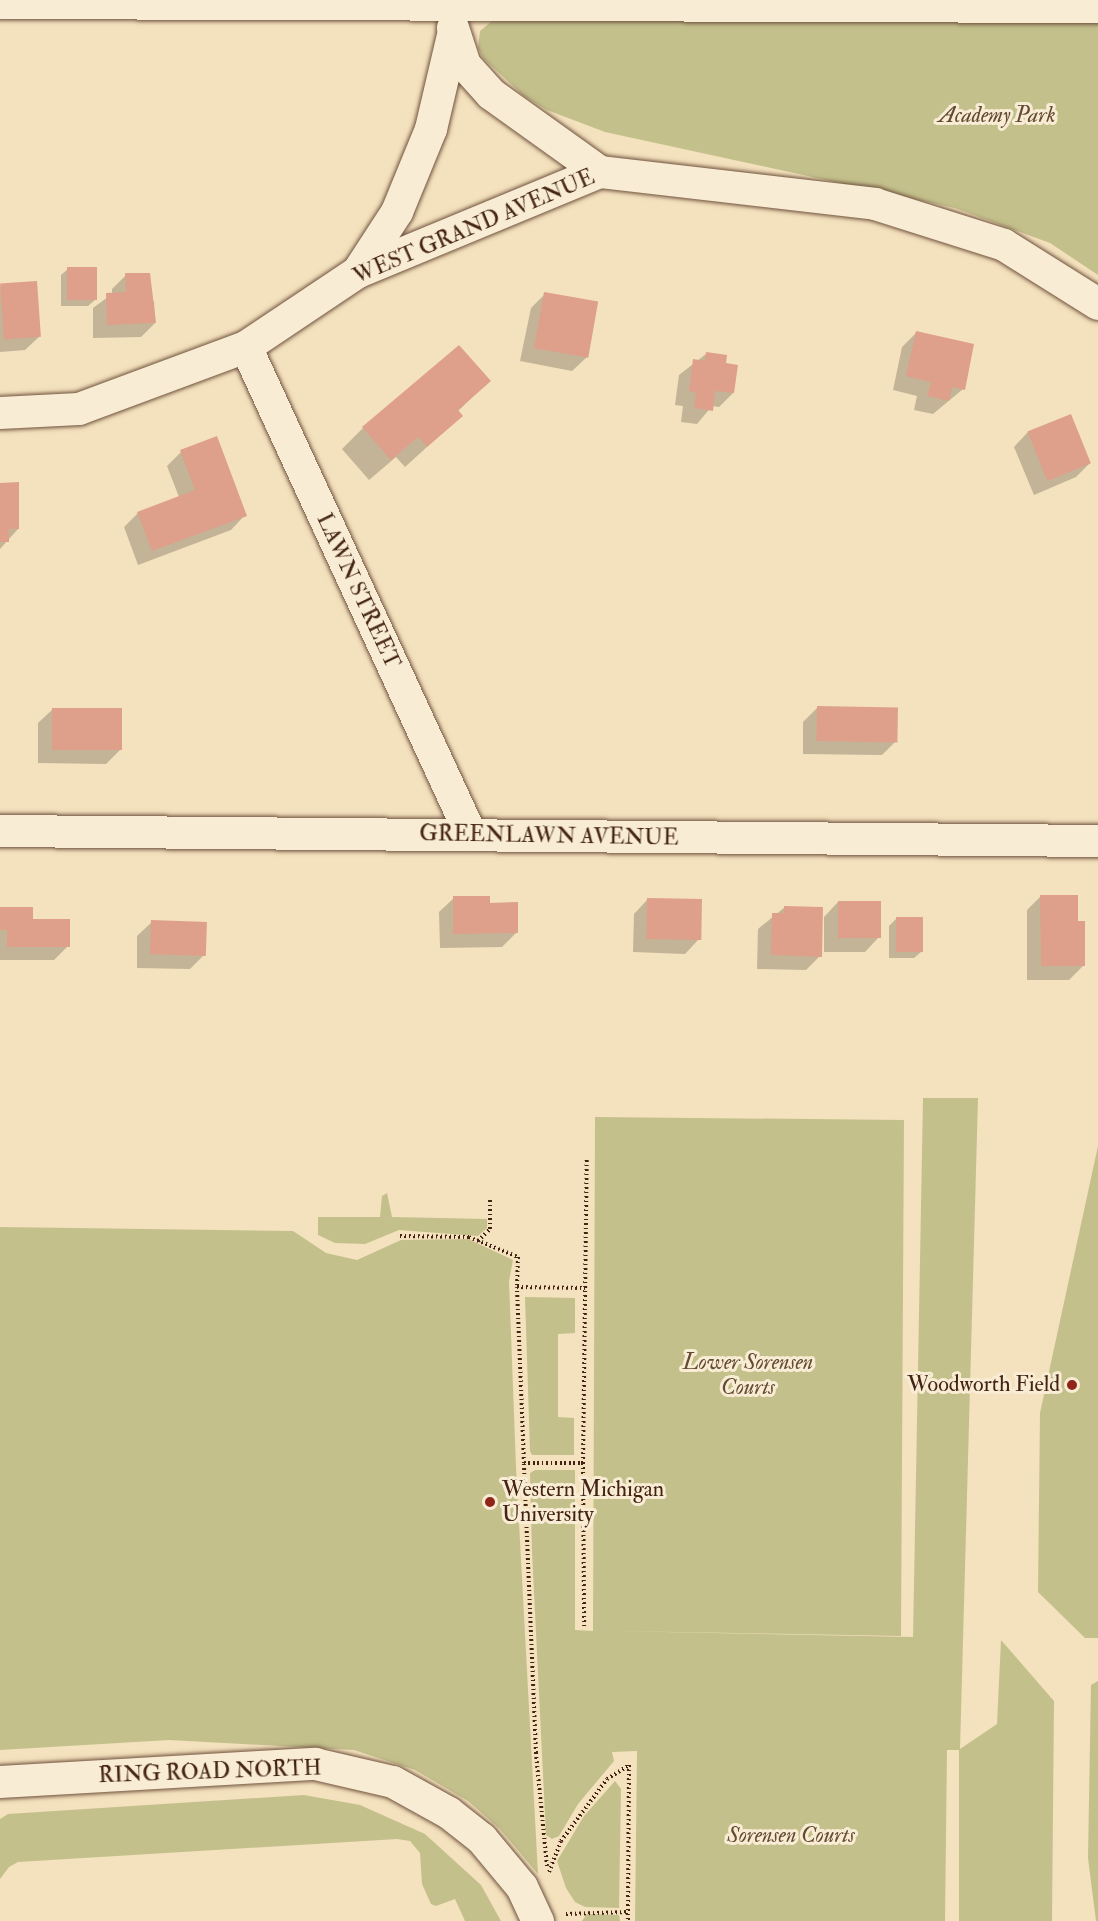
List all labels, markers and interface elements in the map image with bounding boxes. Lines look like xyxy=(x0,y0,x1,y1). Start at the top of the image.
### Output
park label: Academy Park xyxy=(938,103,1056,129)
street label: WEST GRAND AVENUE xyxy=(349,164,599,290)
street label: LAWN STREET xyxy=(311,509,405,673)
street label: GREENLAWN AVENUE xyxy=(419,821,679,851)
park label: Lower Sorensen Courts xyxy=(683,1349,813,1400)
place label: Woodworth Field xyxy=(907,1372,1060,1398)
marker: Woodworth Field xyxy=(1065,1378,1079,1392)
place label: Western Michigan University xyxy=(502,1476,664,1528)
marker: Western Michigan University xyxy=(483,1495,497,1509)
street label: RING ROAD NORTH xyxy=(98,1755,322,1789)
park label: Sorensen Courts xyxy=(727,1823,855,1849)

